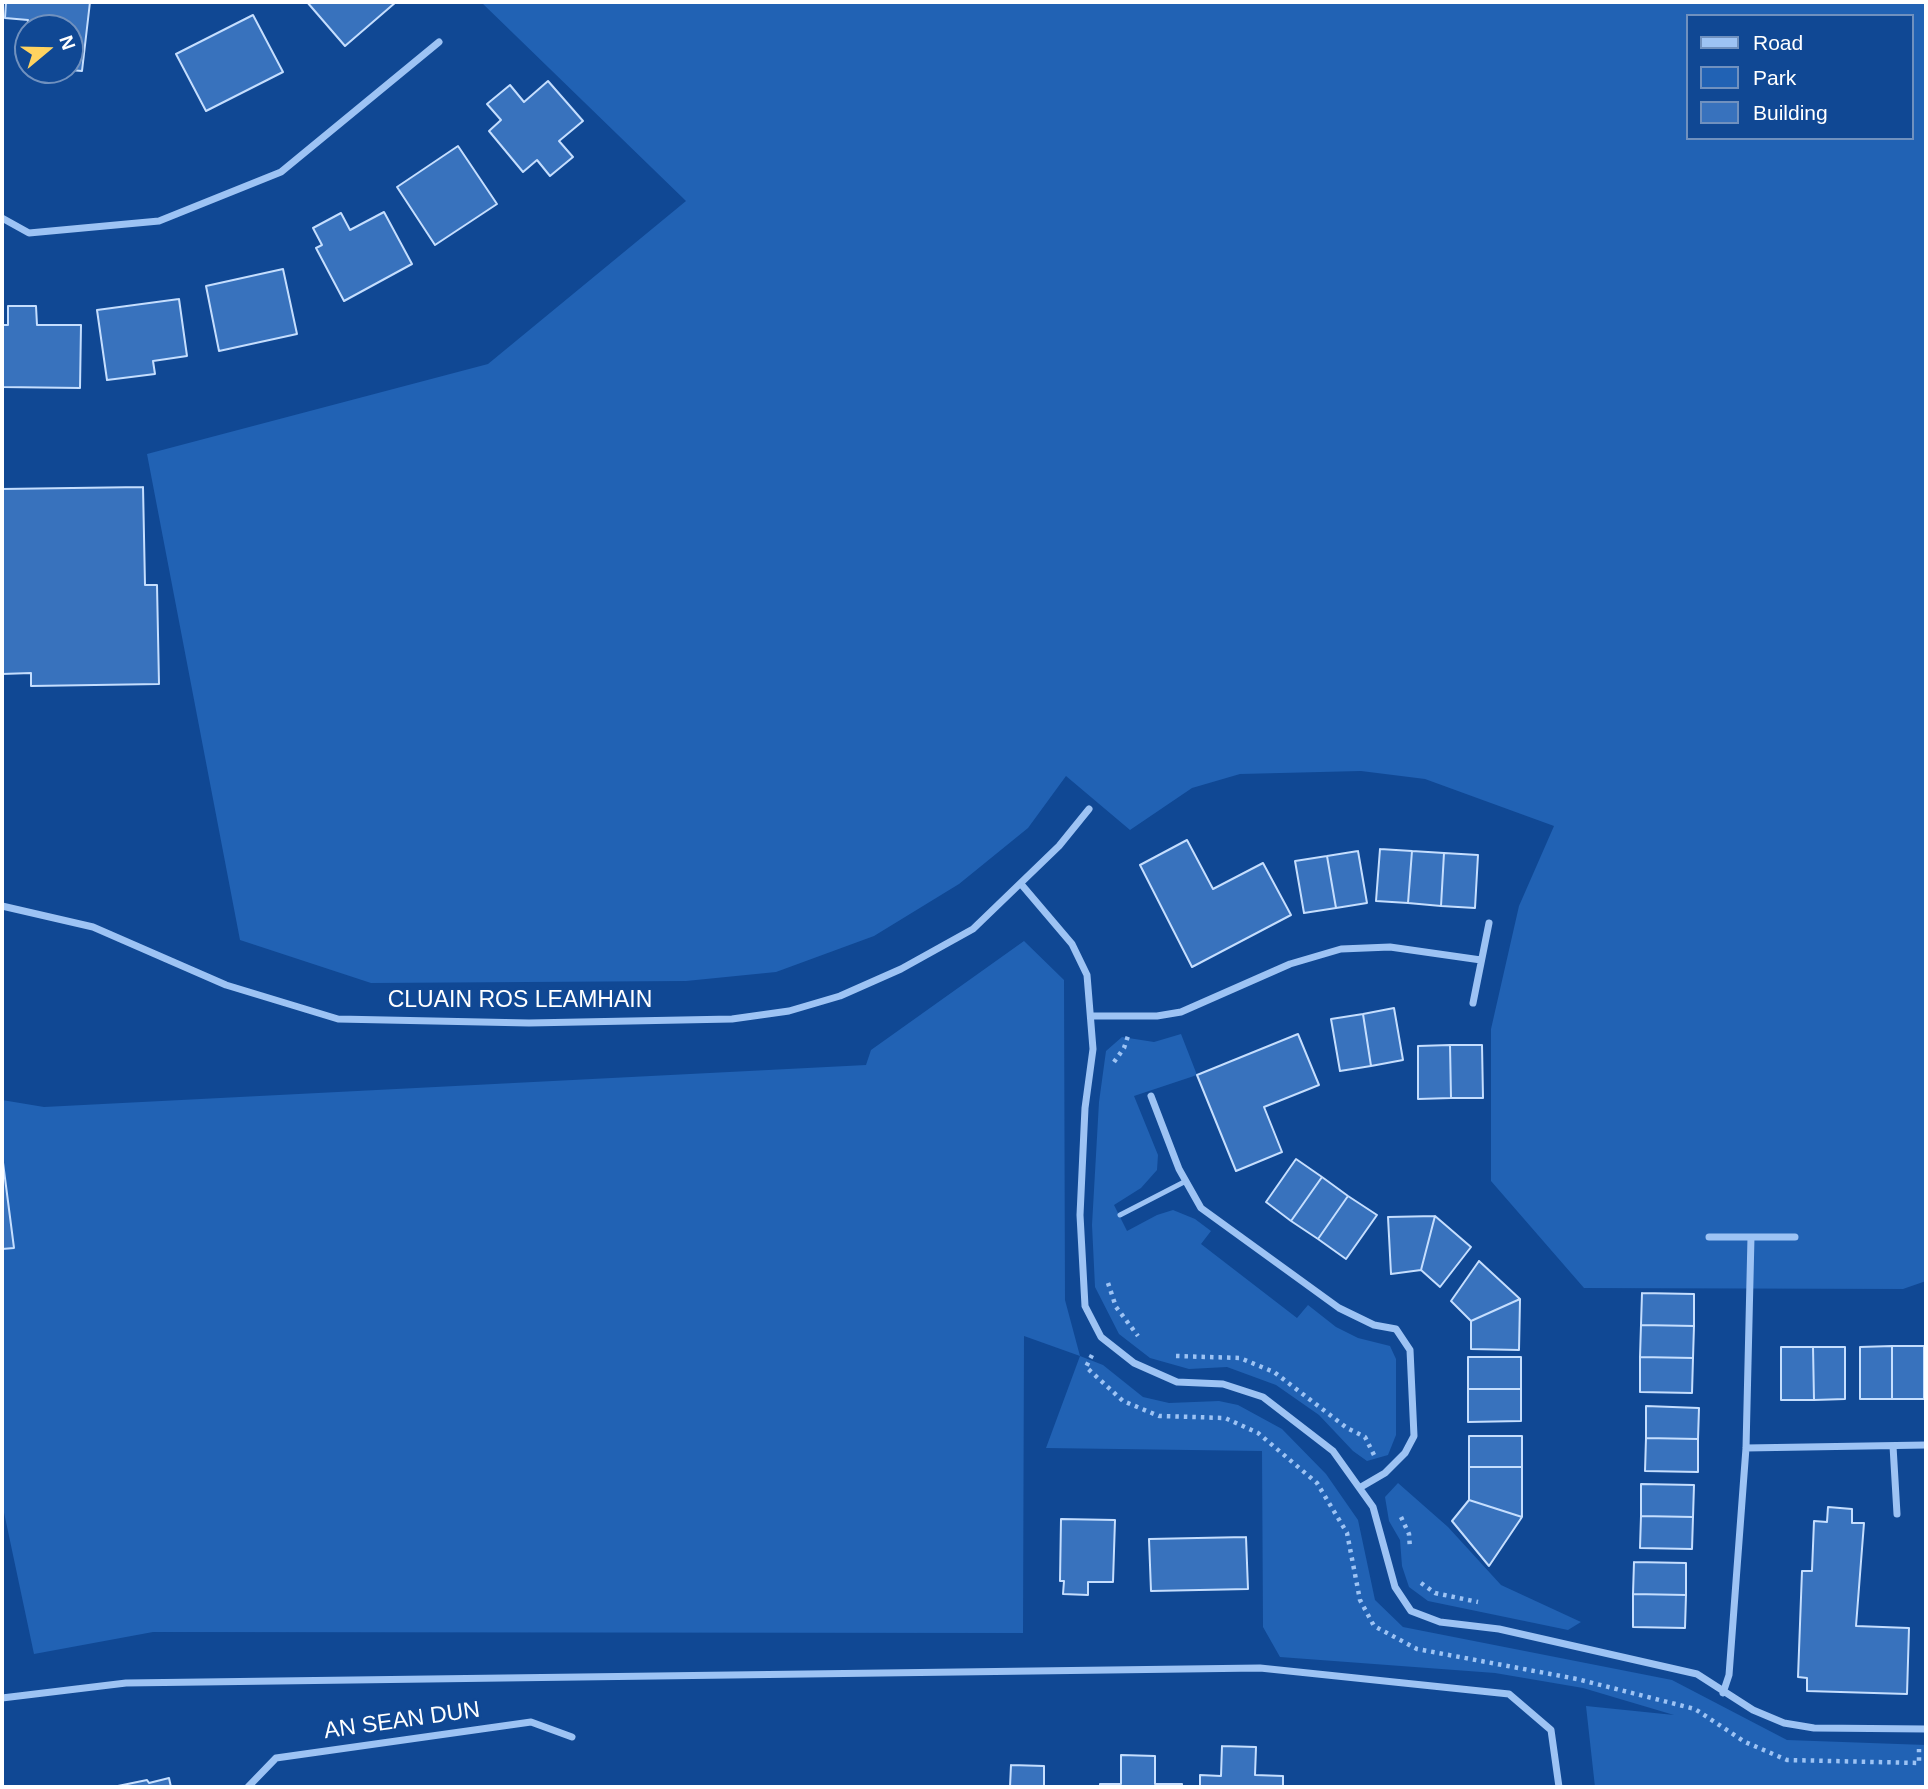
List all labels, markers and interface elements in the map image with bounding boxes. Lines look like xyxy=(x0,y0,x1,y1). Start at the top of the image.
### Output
north arrow xyxy=(14,14,84,84)
legend xyxy=(1686,14,1914,140)
text: Road xyxy=(1753,31,1803,54)
text: N xyxy=(55,33,80,53)
text: Park xyxy=(1753,66,1796,89)
text: Building xyxy=(1753,101,1828,124)
street label: CLUAIN ROS LEAMHAIN xyxy=(388,987,652,1015)
street label: AN SEAN DUN xyxy=(322,1696,482,1746)

